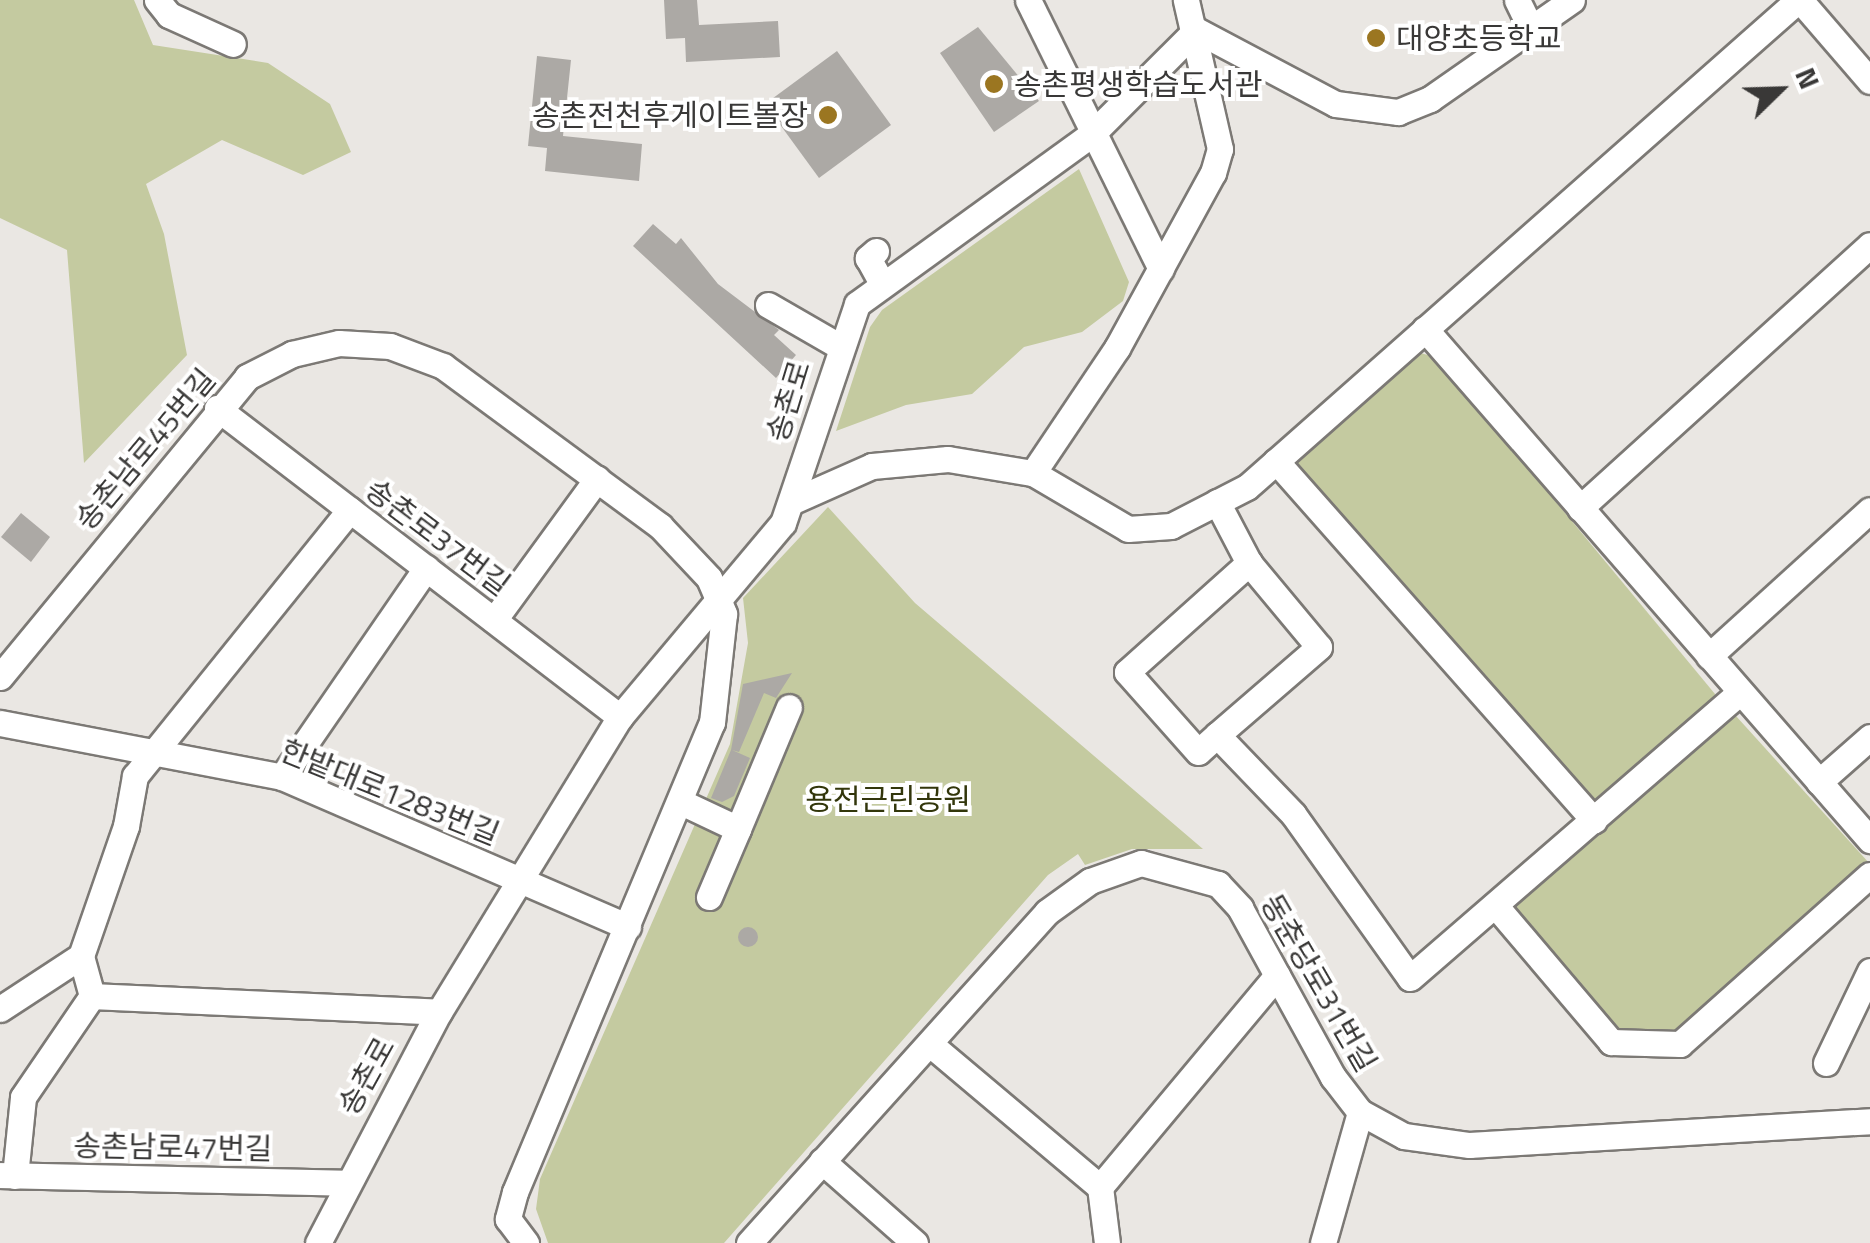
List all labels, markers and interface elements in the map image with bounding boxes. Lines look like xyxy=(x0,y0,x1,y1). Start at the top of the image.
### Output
place label: 대양초등학교 xyxy=(1396,20,1562,56)
marker: 대양초등학교 xyxy=(1365,27,1387,49)
north arrow xyxy=(1730,40,1830,140)
text: N xyxy=(1784,61,1832,95)
place label: 송촌평생학습도서관 xyxy=(1014,66,1262,102)
marker: 송촌평생학습도서관 xyxy=(983,73,1005,95)
place label: 송촌전천후게이트볼장 xyxy=(532,97,808,133)
marker: 송촌전천후게이트볼장 xyxy=(817,104,839,126)
street label: 송촌로 xyxy=(759,356,817,446)
street label: 송촌남로45번길 xyxy=(67,361,223,537)
street label: 송촌로37번길 xyxy=(359,471,517,603)
street label: 한밭대로1283번길 xyxy=(275,732,505,852)
park label: 용전근린공원 xyxy=(805,781,971,817)
street label: 동춘당로31번길 xyxy=(1254,888,1384,1078)
street label: 송촌로 xyxy=(330,1031,402,1121)
street label: 송촌남로47번길 xyxy=(73,1127,273,1167)

